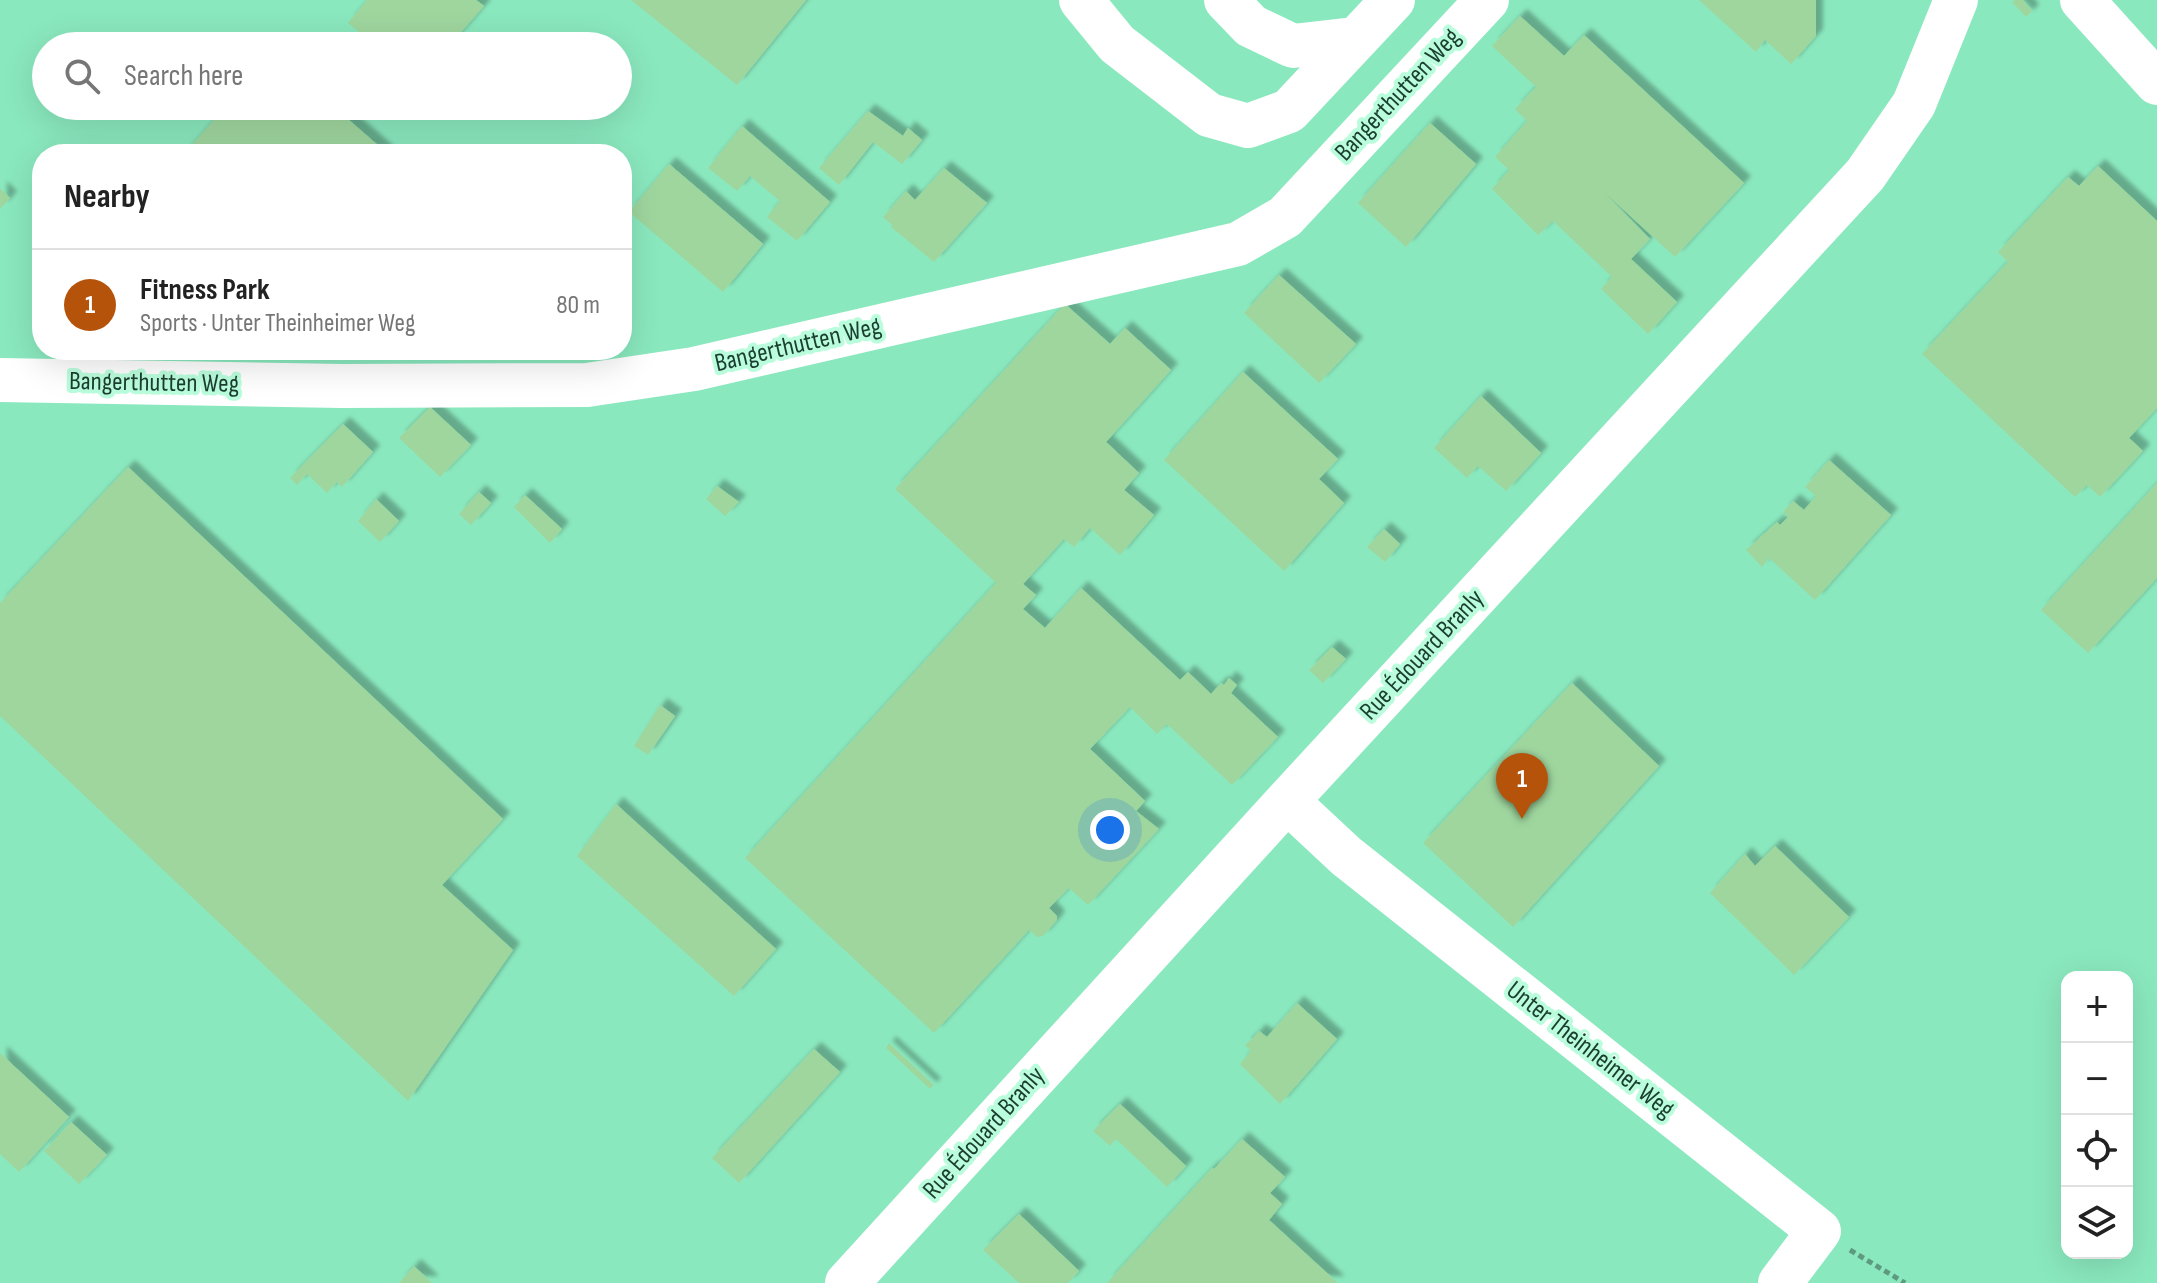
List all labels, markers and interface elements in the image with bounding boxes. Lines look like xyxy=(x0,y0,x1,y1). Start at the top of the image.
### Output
street label: Bangerthutten Weg xyxy=(1329,22,1467,168)
search box xyxy=(32,32,632,120)
icon: search xyxy=(60,54,104,98)
text: Search here xyxy=(124,58,243,94)
text: Nearby xyxy=(64,176,150,217)
text: Fitness Park xyxy=(140,272,270,308)
text: 1 xyxy=(85,290,95,321)
text: 80 m xyxy=(556,290,600,321)
text: Sports · Unter Theinheimer Weg xyxy=(140,308,415,339)
street label: Bangerthutten Weg xyxy=(712,311,884,379)
street label: Bangerthutten Weg xyxy=(69,366,239,400)
street label: Rue Édouard Branly xyxy=(1354,583,1490,727)
pin: 1 xyxy=(1496,753,1548,819)
your location xyxy=(1090,810,1130,850)
map controls xyxy=(2061,971,2133,1259)
button: + xyxy=(2061,971,2133,1043)
street label: Unter Theinheimer Weg xyxy=(1500,975,1680,1125)
button: − xyxy=(2061,1043,2133,1115)
street label: Rue Édouard Branly xyxy=(917,1061,1051,1205)
button: locate xyxy=(2061,1115,2133,1187)
button: layers xyxy=(2061,1187,2133,1259)

